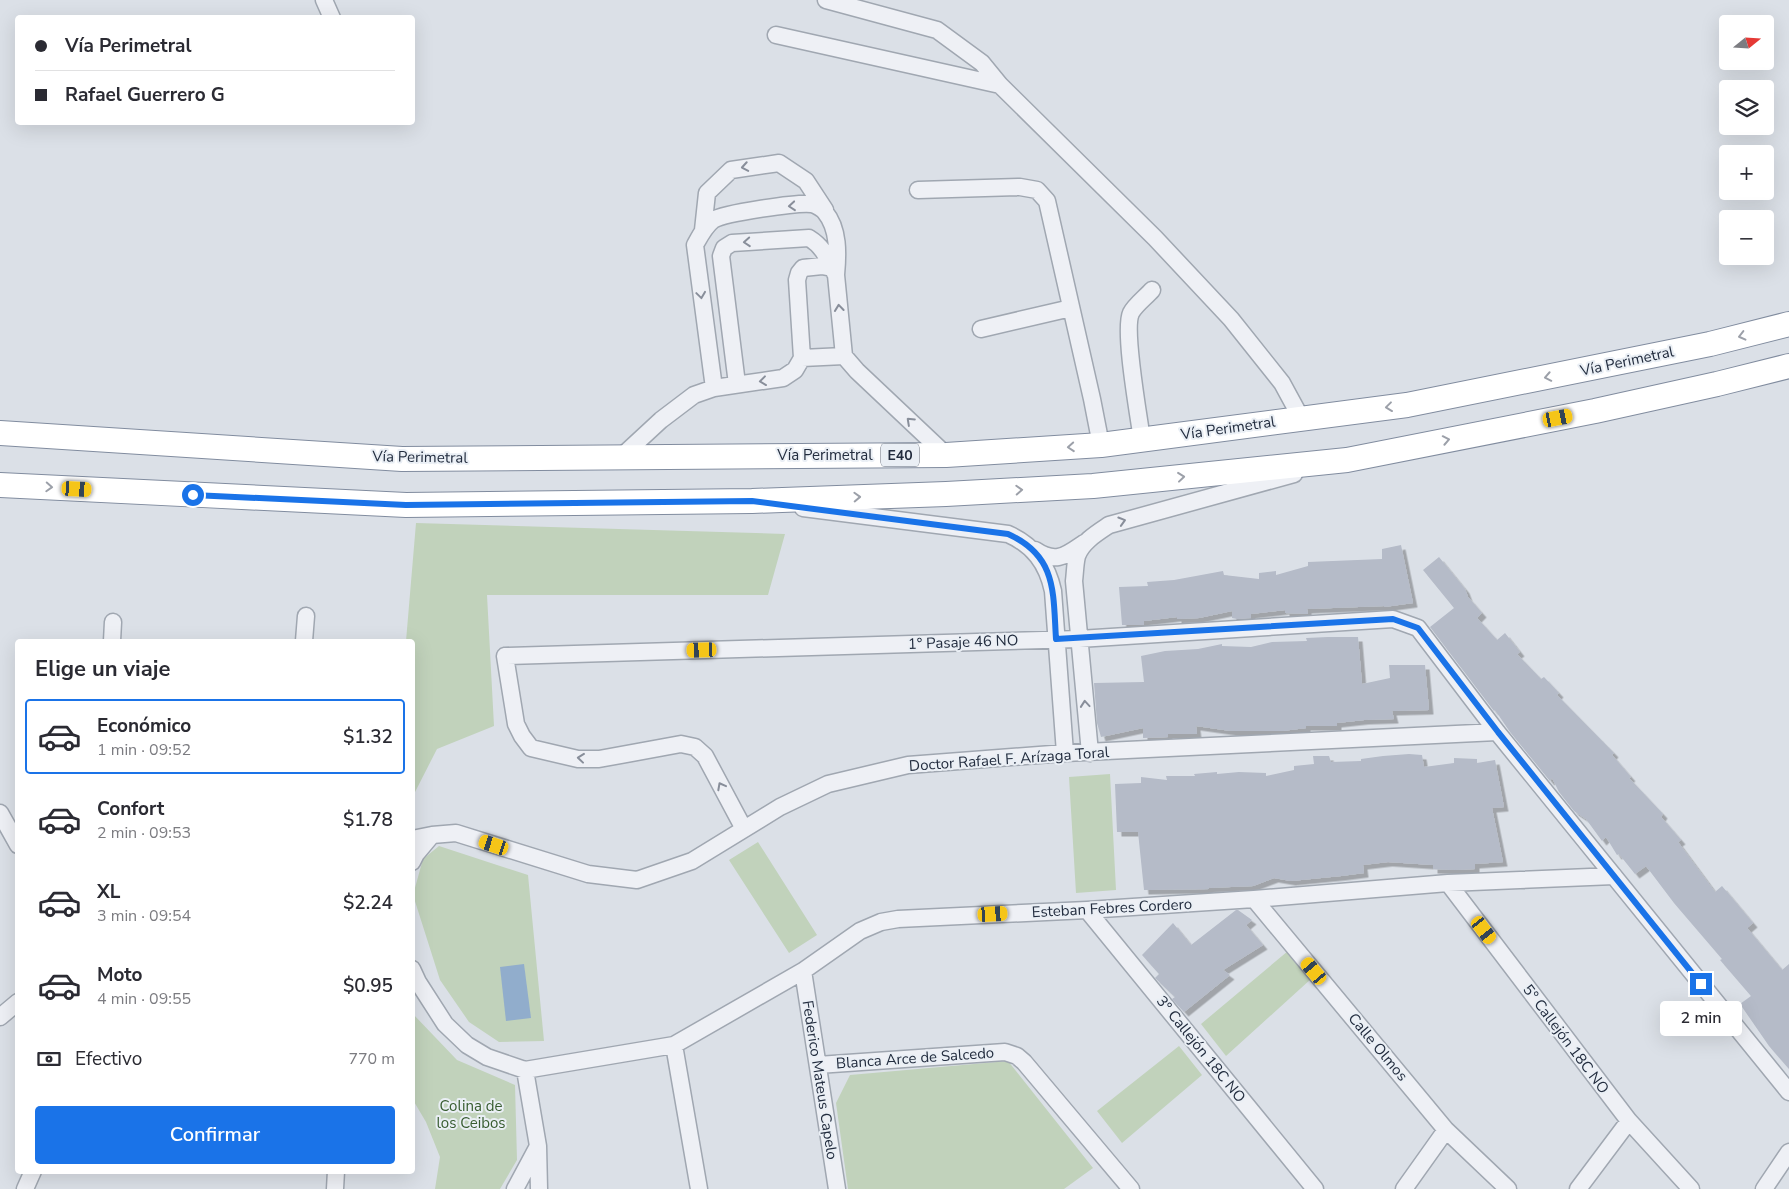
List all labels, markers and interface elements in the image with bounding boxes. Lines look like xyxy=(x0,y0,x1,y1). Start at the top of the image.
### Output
north arrow xyxy=(1719,15,1774,70)
map controls xyxy=(1719,15,1774,265)
text: Vía Perimetral xyxy=(65,33,191,59)
button: layers xyxy=(1719,80,1774,135)
text: Rafael Guerrero G xyxy=(65,82,225,108)
button: + xyxy=(1719,145,1774,200)
one-way arrow xyxy=(741,162,749,172)
one-way arrow xyxy=(788,200,796,211)
button: − xyxy=(1719,210,1774,265)
one-way arrow xyxy=(743,237,751,248)
one-way arrow xyxy=(695,291,706,299)
one-way arrow xyxy=(834,304,845,312)
one-way arrow xyxy=(1737,330,1746,341)
street label: Vía Perimetral xyxy=(1577,341,1676,381)
one-way arrow xyxy=(1544,371,1553,382)
one-way arrow xyxy=(759,375,767,386)
one-way arrow xyxy=(1384,401,1392,412)
car xyxy=(1541,408,1574,428)
street label: Vía Perimetral xyxy=(1178,411,1277,445)
one-way arrow xyxy=(907,418,916,427)
one-way arrow xyxy=(1441,435,1450,445)
one-way arrow xyxy=(1067,441,1075,452)
road number: E40 xyxy=(881,444,919,466)
street label: Vía Perimetral xyxy=(776,445,873,465)
street label: Vía Perimetral xyxy=(371,446,468,468)
one-way arrow xyxy=(1177,472,1185,483)
car xyxy=(61,481,92,497)
one-way arrow xyxy=(45,482,53,493)
route start xyxy=(182,484,204,506)
one-way arrow xyxy=(1015,484,1023,495)
one-way arrow xyxy=(853,492,861,503)
one-way arrow xyxy=(1118,517,1126,527)
street label: 1° Pasaje 46 NO xyxy=(907,630,1019,654)
car xyxy=(686,642,717,658)
text: Elige un viaje xyxy=(35,654,170,684)
one-way arrow xyxy=(1080,700,1091,708)
text: Económico xyxy=(97,713,191,739)
icon: car xyxy=(37,714,82,759)
text: $1.32 xyxy=(343,724,393,750)
text: 1 min · 09:52 xyxy=(97,739,191,761)
street label: Doctor Rafael F. Arízaga Toral xyxy=(908,742,1110,776)
one-way arrow xyxy=(577,753,585,764)
one-way arrow xyxy=(717,782,727,791)
text: Confort xyxy=(97,796,164,822)
icon: car xyxy=(37,797,82,842)
text: $1.78 xyxy=(343,807,393,833)
text: 2 min · 09:53 xyxy=(97,822,191,844)
car xyxy=(477,833,510,857)
text: XL xyxy=(97,879,120,905)
icon: car xyxy=(37,880,82,925)
text: $2.24 xyxy=(343,890,393,916)
street label: Esteban Febres Cordero xyxy=(1031,894,1193,922)
text: 3 min · 09:54 xyxy=(97,905,191,927)
car xyxy=(977,906,1008,922)
car xyxy=(1468,914,1499,946)
car xyxy=(1298,955,1329,987)
text: Moto xyxy=(97,962,143,988)
icon: car xyxy=(37,963,82,1008)
text: $0.95 xyxy=(343,973,393,999)
route end xyxy=(1690,973,1712,995)
street label: 5° Callejón 18C NO xyxy=(1518,980,1614,1098)
text: 4 min · 09:55 xyxy=(97,988,191,1010)
street label: 3° Callejón 18C NO xyxy=(1152,991,1250,1107)
street label: Federico Mateus Capelo xyxy=(798,999,842,1161)
callout: 2 min xyxy=(1660,1002,1742,1036)
text: 2 min xyxy=(1681,1007,1721,1029)
street label: Calle Olmos xyxy=(1344,1009,1412,1085)
street label: Blanca Arce de Salcedo xyxy=(835,1042,995,1074)
icon: cash xyxy=(35,1045,63,1073)
text: Efectivo xyxy=(75,1046,142,1072)
text: 770 m xyxy=(348,1048,395,1070)
park label: Colina de los Ceibos xyxy=(436,1096,506,1133)
button: Confirmar xyxy=(35,1106,395,1164)

